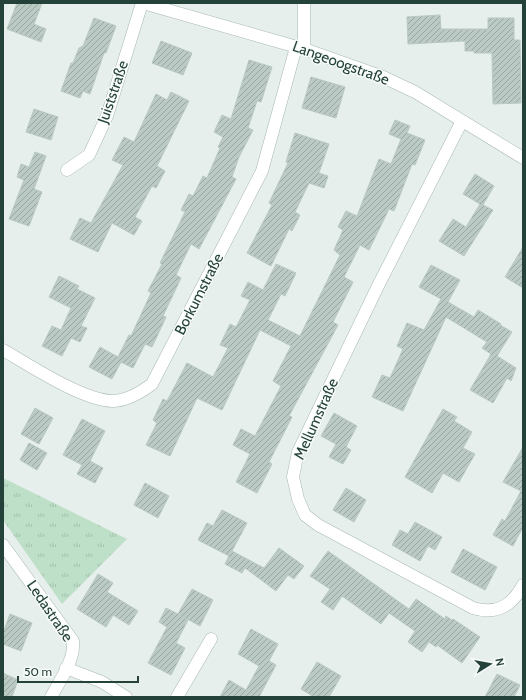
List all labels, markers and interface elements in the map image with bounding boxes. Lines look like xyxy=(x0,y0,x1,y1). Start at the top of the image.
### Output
street label: Langeoogstraße xyxy=(290,37,392,89)
street label: Juiststraße xyxy=(94,58,132,127)
street label: Borkumstraße xyxy=(171,250,227,338)
street label: Mellumstraße xyxy=(290,375,342,462)
street label: Ledastraße xyxy=(23,577,77,645)
north arrow xyxy=(470,644,510,684)
text: N xyxy=(492,657,507,667)
scale bar xyxy=(18,658,138,684)
text: 50 m xyxy=(24,664,52,679)

